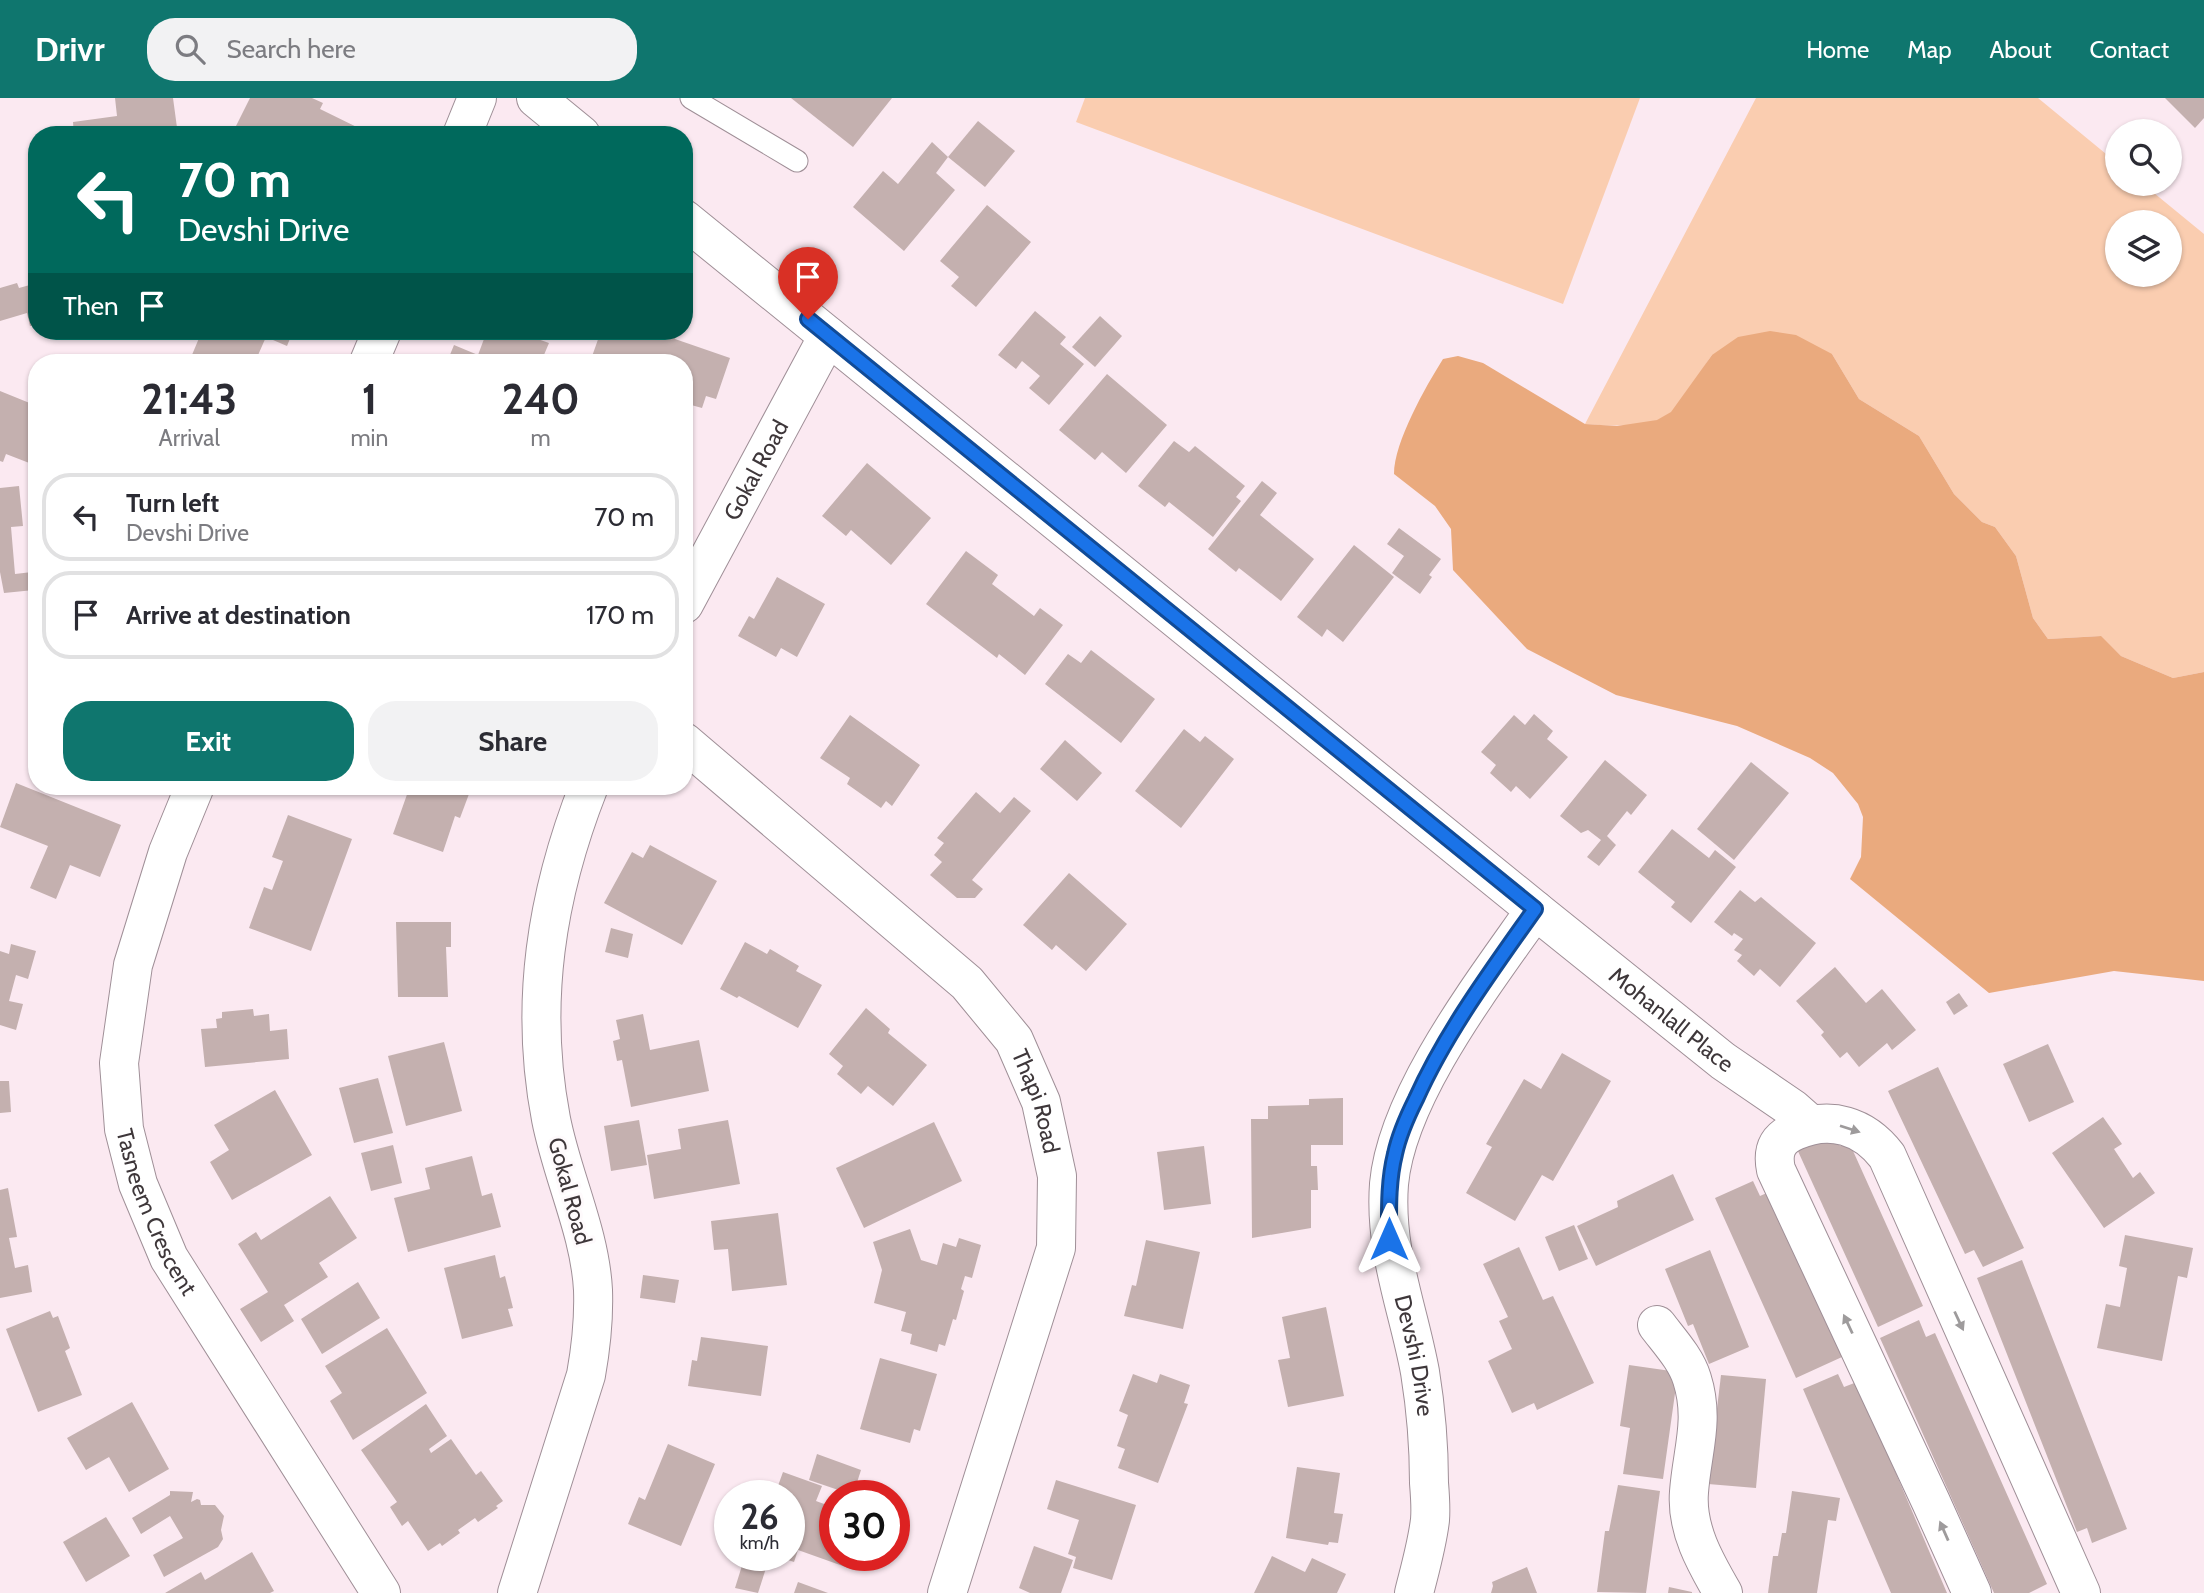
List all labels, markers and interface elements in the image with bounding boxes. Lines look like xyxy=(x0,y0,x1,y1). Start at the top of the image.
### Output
search box xyxy=(147,18,637,81)
text: Drivr xyxy=(35,29,105,69)
icon: search xyxy=(171,30,209,68)
text: Search here xyxy=(227,33,356,65)
text: Home xyxy=(1806,35,1869,64)
text: Map xyxy=(1907,35,1952,64)
text: About xyxy=(1990,35,2052,64)
text: Contact xyxy=(2090,35,2169,64)
map controls xyxy=(2105,119,2182,287)
button: search xyxy=(2105,119,2182,196)
text: 70 m xyxy=(178,150,291,209)
icon: left xyxy=(63,154,154,245)
text: Devshi Drive xyxy=(178,210,349,249)
button: layers xyxy=(2105,210,2182,287)
pin xyxy=(778,247,838,319)
icon: arrive xyxy=(789,258,827,296)
icon: arrive xyxy=(133,287,171,325)
text: Then xyxy=(63,290,119,322)
text: 21:43 xyxy=(141,373,237,425)
text: 1 xyxy=(362,373,377,425)
text: 240 xyxy=(502,373,580,425)
street label: Gokal Road xyxy=(718,415,794,525)
text: Arrival xyxy=(159,424,220,452)
text: min xyxy=(350,424,388,452)
text: m xyxy=(531,424,551,452)
text: Turn left xyxy=(126,487,219,519)
icon: left xyxy=(67,498,105,536)
text: 70 m xyxy=(594,501,654,533)
text: Devshi Drive xyxy=(126,519,249,547)
icon: arrive xyxy=(67,596,105,634)
text: Arrive at destination xyxy=(126,599,351,631)
text: 170 m xyxy=(586,599,654,631)
button: Exit xyxy=(63,701,354,781)
button: Share xyxy=(368,701,658,781)
street label: Mohanlall Place xyxy=(1604,961,1739,1078)
street label: Thapi Road xyxy=(1006,1045,1066,1156)
one-way arrow xyxy=(1839,1124,1860,1135)
street label: Tasneem Crescent xyxy=(110,1126,203,1301)
street label: Gokal Road xyxy=(542,1134,598,1248)
position arrow xyxy=(1352,1202,1426,1276)
street label: Devshi Drive xyxy=(1388,1292,1440,1418)
one-way arrow xyxy=(1953,1311,1965,1331)
one-way arrow xyxy=(1842,1314,1854,1334)
speed limit sign: 30 xyxy=(819,1480,910,1571)
text: 26 xyxy=(740,1495,779,1538)
one-way arrow xyxy=(1938,1520,1949,1541)
text: km/h xyxy=(740,1532,779,1554)

